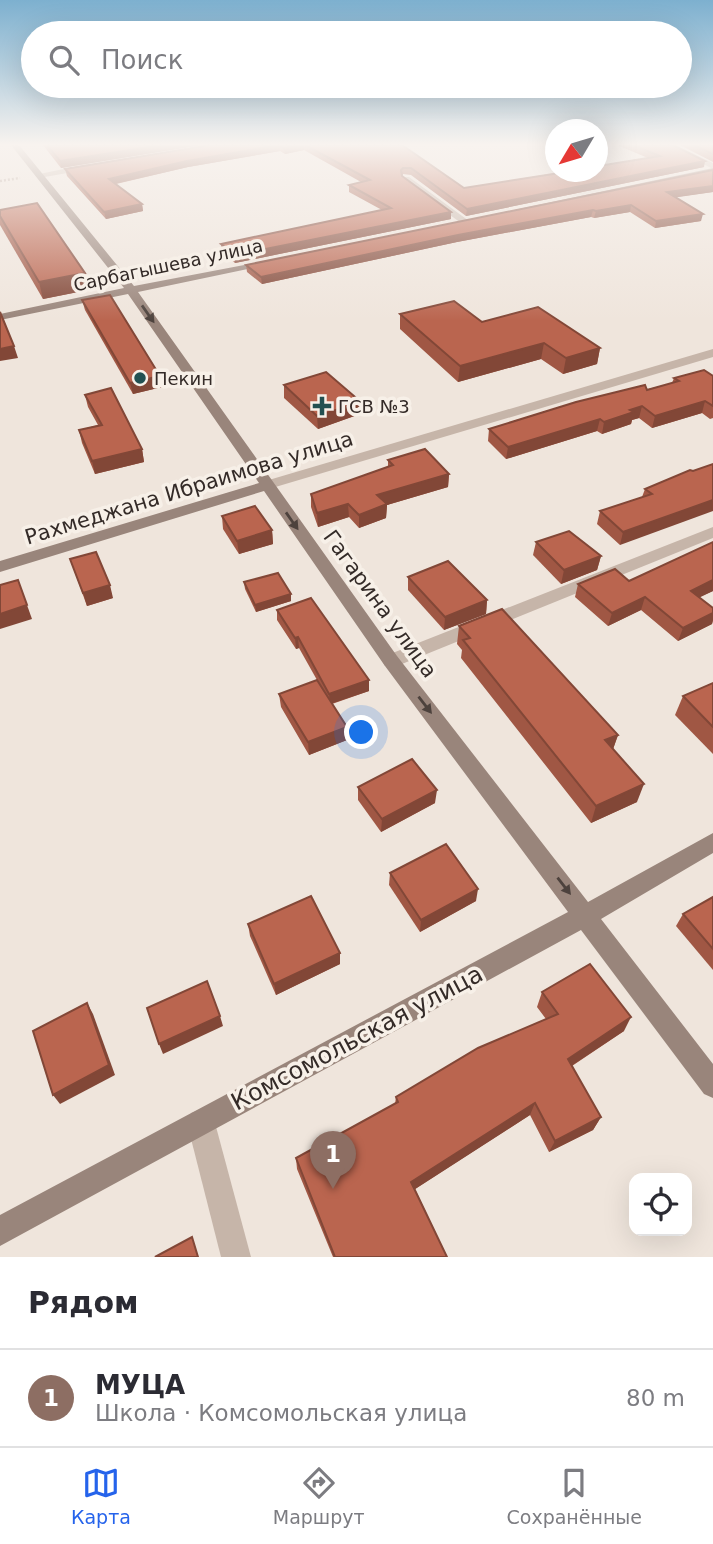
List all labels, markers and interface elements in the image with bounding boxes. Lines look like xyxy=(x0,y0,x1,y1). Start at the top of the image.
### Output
search box xyxy=(21,21,692,98)
icon: search xyxy=(45,41,83,79)
text: Поиск xyxy=(101,45,183,75)
north arrow xyxy=(545,119,608,182)
street label: Сарбагышева улица xyxy=(71,235,265,295)
one-way arrow xyxy=(141,305,155,323)
place label: Пекин xyxy=(154,368,213,389)
marker: Пекин xyxy=(132,370,148,386)
marker: ГСВ №3 xyxy=(312,396,332,416)
place label: ГСВ №3 xyxy=(338,396,410,417)
street label: Рахмеджана Ибраимова улица xyxy=(22,427,356,549)
one-way arrow xyxy=(285,512,299,530)
street label: Гагарина улица xyxy=(318,526,442,682)
one-way arrow xyxy=(418,696,433,714)
your location xyxy=(344,715,378,749)
one-way arrow xyxy=(556,876,571,894)
street label: Комсомольская улица xyxy=(227,960,487,1116)
pin: 1 xyxy=(310,1131,356,1189)
map controls xyxy=(629,1173,692,1236)
button: locate xyxy=(629,1173,692,1236)
text: Рядом xyxy=(28,1285,139,1320)
text: МУЦА xyxy=(95,1370,185,1400)
text: 1 xyxy=(43,1385,59,1411)
text: 80 m xyxy=(626,1385,685,1411)
text: Школа · Комсомольская улица xyxy=(95,1400,467,1426)
tab: Карта xyxy=(71,1464,131,1528)
tab: Маршрут xyxy=(273,1464,365,1528)
tab: Сохранённые xyxy=(507,1464,642,1528)

